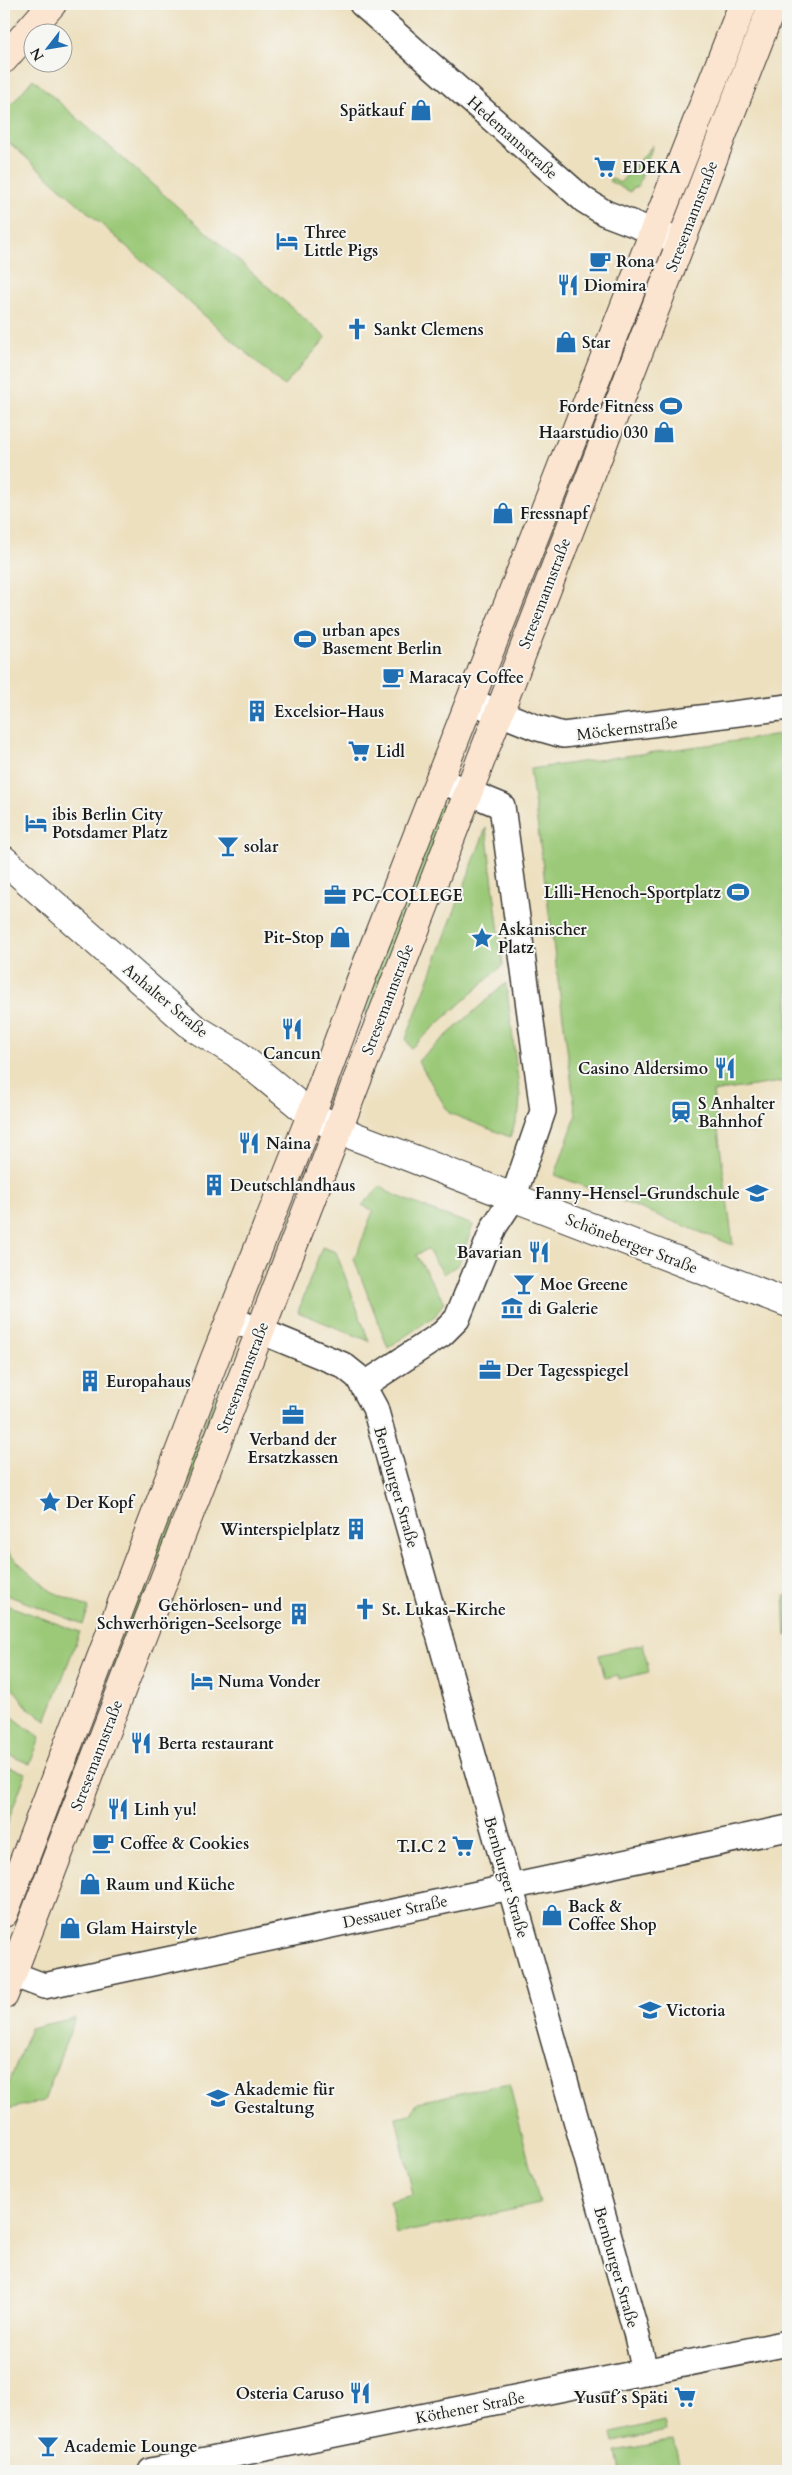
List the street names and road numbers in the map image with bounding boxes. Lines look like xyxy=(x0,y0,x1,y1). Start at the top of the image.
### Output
street label: Hedemannstraße xyxy=(462,91,562,184)
street label: Stresemannstraße xyxy=(661,158,723,275)
street label: Stresemannstraße xyxy=(514,535,576,652)
street label: Möckernstraße xyxy=(575,712,679,746)
street label: Stresemannstraße xyxy=(357,941,419,1058)
street label: Anhalter Straße xyxy=(118,958,213,1043)
street label: Schöneberger Straße xyxy=(562,1209,701,1279)
street label: Stresemannstraße xyxy=(212,1319,274,1436)
street label: Bernburger Straße xyxy=(368,1424,424,1551)
street label: Stresemannstraße xyxy=(66,1697,128,1814)
street label: Bernburger Straße xyxy=(478,1814,534,1941)
street label: Dessauer Straße xyxy=(341,1890,450,1934)
street label: Bernburger Straße xyxy=(588,2204,644,2331)
street label: Köthener Straße xyxy=(414,2387,527,2429)

